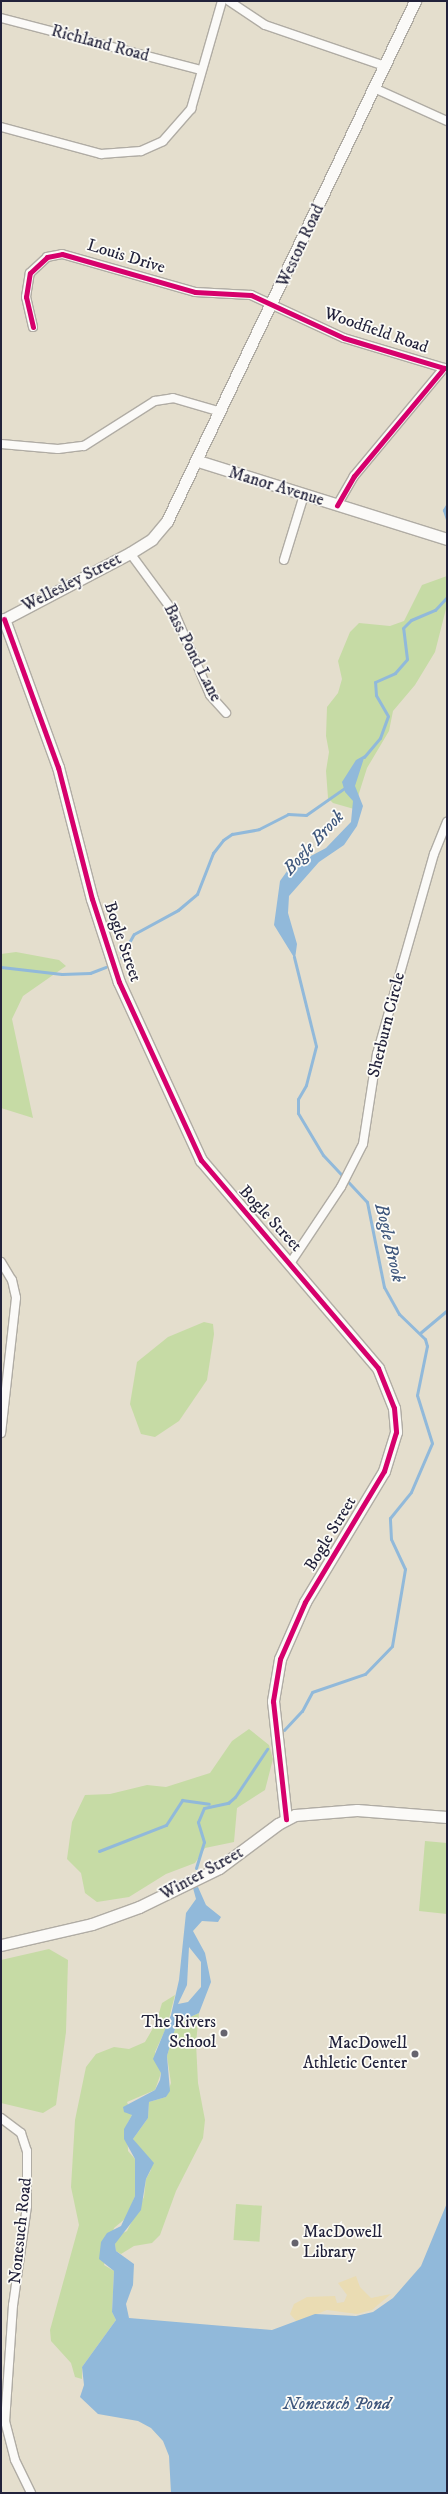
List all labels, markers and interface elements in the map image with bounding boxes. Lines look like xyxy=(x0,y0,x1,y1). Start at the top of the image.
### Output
street label: Richland Road xyxy=(49,21,151,67)
street label: Weston Road xyxy=(273,201,329,291)
street label: Louis Drive xyxy=(85,236,167,278)
street label: Woodfield Road xyxy=(321,304,431,358)
street label: Manor Avenue xyxy=(226,463,326,511)
street label: Wellesley Street xyxy=(19,549,125,617)
street label: Bass Pond Lane xyxy=(159,601,225,705)
water label: Bogle Brook xyxy=(279,806,349,880)
street label: Bogle Street xyxy=(99,899,145,985)
street label: Sherburn Circle xyxy=(364,970,410,1080)
street label: Bogle Street xyxy=(234,1182,306,1256)
water label: Bogle Brook xyxy=(369,1202,409,1284)
street label: Bogle Street xyxy=(301,1493,361,1575)
street label: Winter Street xyxy=(157,1843,247,1905)
place label: The Rivers School xyxy=(141,2013,216,2053)
marker: The Rivers School xyxy=(219,2028,229,2038)
place label: MacDowell Athletic Center xyxy=(303,2034,407,2074)
marker: MacDowell Athletic Center xyxy=(410,2049,420,2059)
street label: Nonesuch Road xyxy=(5,2177,37,2285)
place label: MacDowell Library xyxy=(303,2223,382,2263)
marker: MacDowell Library xyxy=(290,2238,300,2248)
water label: Nonesuch Pond xyxy=(283,2393,391,2415)

